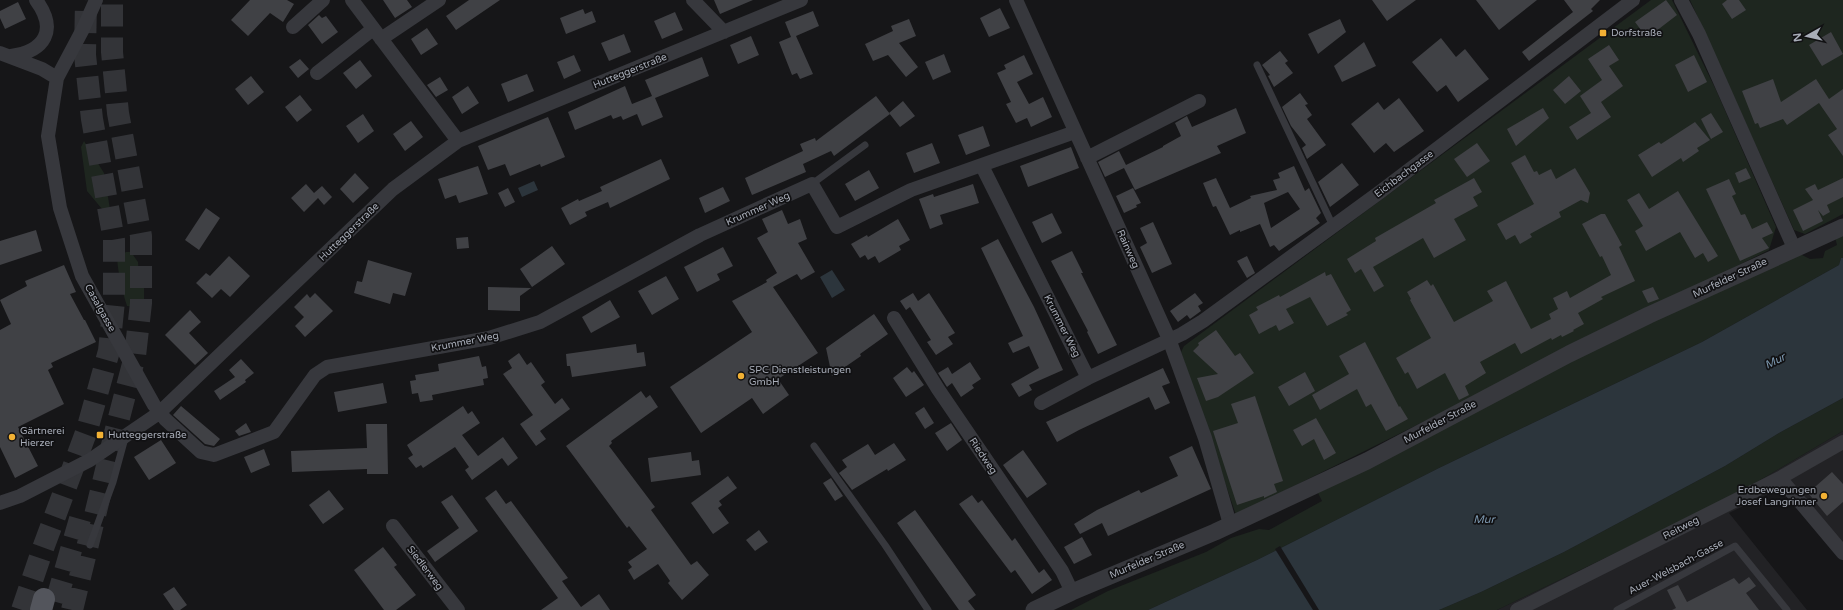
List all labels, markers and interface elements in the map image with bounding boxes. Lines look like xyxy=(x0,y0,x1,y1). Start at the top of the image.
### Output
north arrow xyxy=(1787,16,1827,56)
place label: Dorfstraße xyxy=(1611,27,1662,39)
marker: Dorfstraße xyxy=(1598,28,1608,38)
text: N xyxy=(1791,32,1805,43)
street label: Hutteggerstraße xyxy=(591,51,669,91)
street label: Eichbachgasse xyxy=(1372,148,1436,200)
street label: Krummer Weg xyxy=(724,190,792,228)
street label: Hutteggerstraße xyxy=(317,200,382,264)
street label: Rainweg xyxy=(1114,228,1142,270)
street label: Murfelder Straße xyxy=(1691,255,1769,300)
street label: Casalgasse xyxy=(82,282,118,334)
street label: Krummer Weg xyxy=(1041,293,1083,359)
street label: Krummer Weg xyxy=(430,330,500,354)
water label: Mur xyxy=(1763,350,1789,372)
place label: SPC Dienstleistungen GmbH xyxy=(749,364,851,388)
marker: SPC Dienstleistungen GmbH xyxy=(736,371,746,381)
street label: Murfelder Straße xyxy=(1402,398,1479,446)
place label: Gärtnerei Hierzer xyxy=(20,425,64,449)
place label: Hutteggerstraße xyxy=(108,429,187,441)
marker: Hutteggerstraße xyxy=(95,430,105,440)
marker: Gärtnerei Hierzer xyxy=(7,432,17,442)
street label: Riedweg xyxy=(966,435,1000,477)
place label: Erdbewegungen Josef Langrinner xyxy=(1737,484,1816,508)
marker: Erdbewegungen Josef Langrinner xyxy=(1819,491,1829,501)
water label: Mur xyxy=(1473,513,1496,526)
street label: Reitweg xyxy=(1661,514,1701,542)
street label: Auer-Welsbach-Gasse xyxy=(1627,537,1726,597)
street label: Murfelder Straße xyxy=(1108,539,1187,581)
street label: Siedlerweg xyxy=(404,543,446,593)

